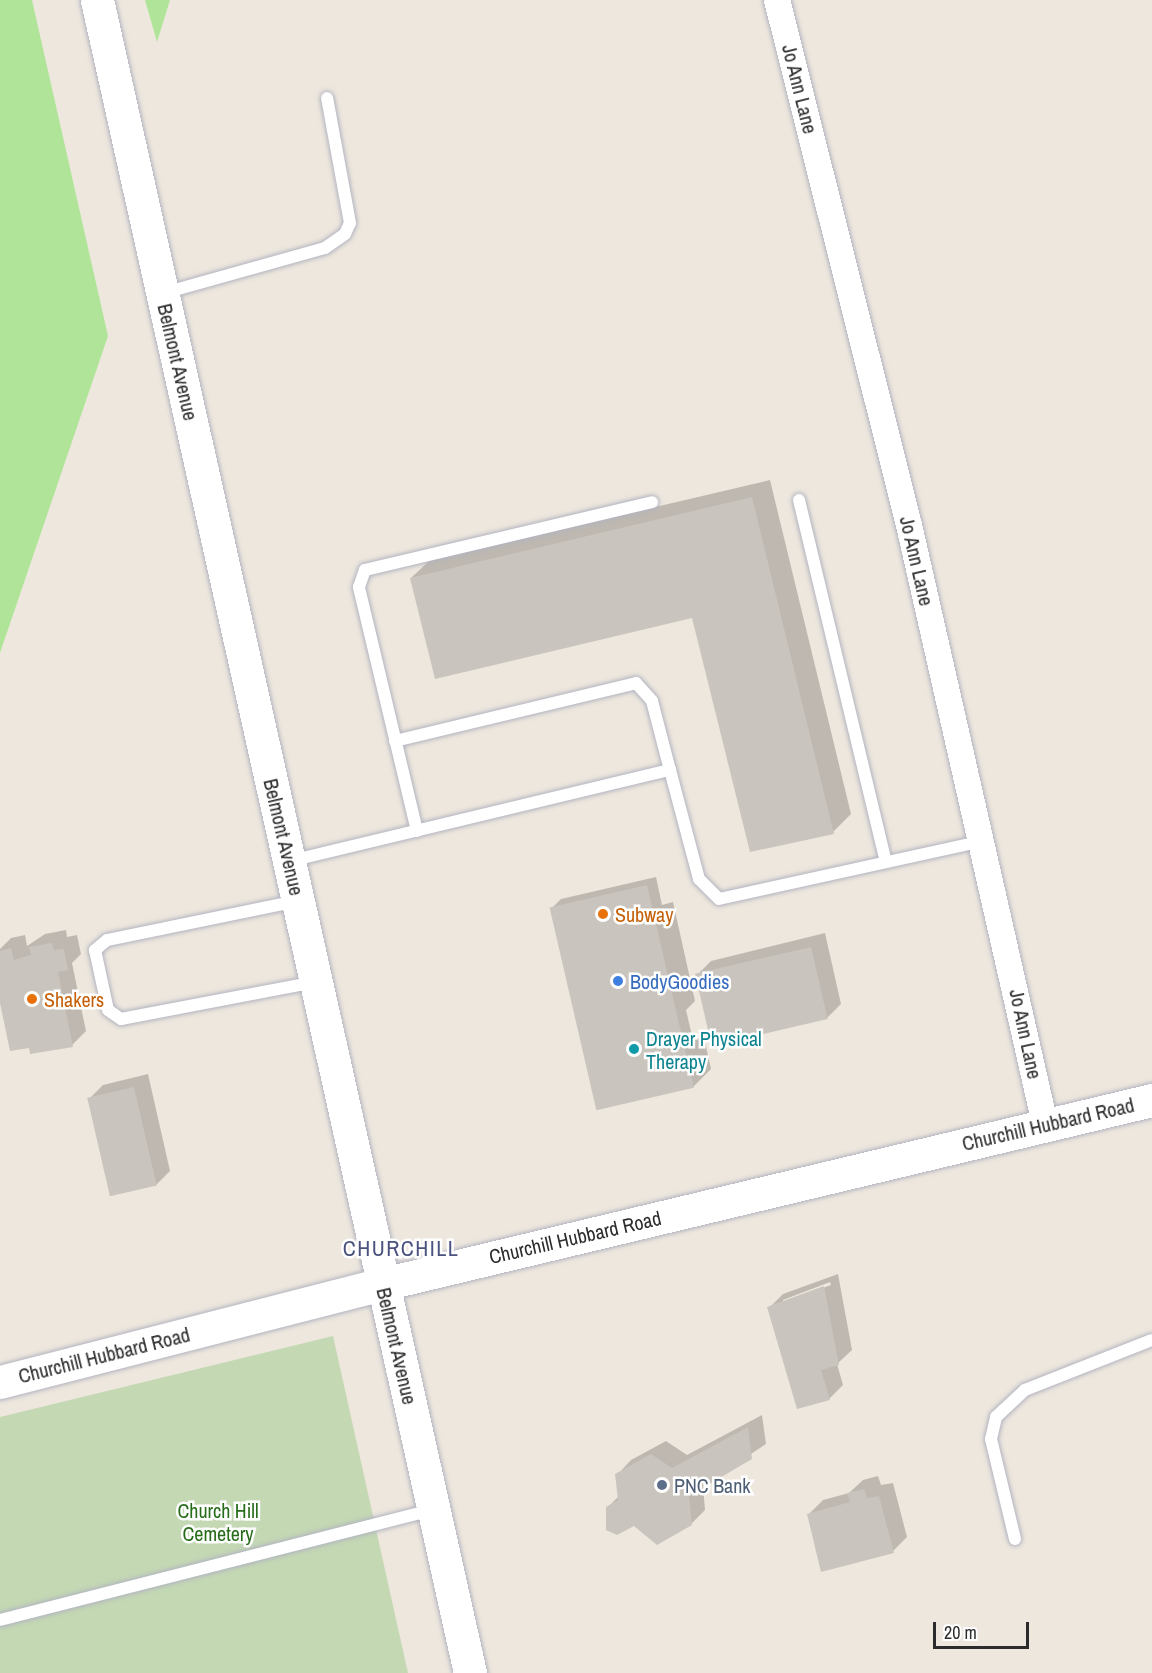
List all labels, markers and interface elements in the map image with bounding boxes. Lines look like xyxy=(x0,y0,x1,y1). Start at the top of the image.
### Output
street label: Jo Ann Lane xyxy=(777,41,823,137)
street label: Belmont Avenue xyxy=(153,301,203,423)
street label: Jo Ann Lane xyxy=(895,513,939,609)
street label: Belmont Avenue xyxy=(259,776,309,898)
place label: Subway xyxy=(615,902,673,926)
marker: Subway xyxy=(596,907,610,921)
place label: BodyGoodies xyxy=(630,969,729,993)
marker: BodyGoodies xyxy=(611,974,625,988)
street label: Jo Ann Lane xyxy=(1005,986,1047,1082)
place label: Shakers xyxy=(44,987,104,1011)
marker: Shakers xyxy=(25,992,39,1006)
place label: Drayer Physical Therapy xyxy=(646,1026,762,1073)
marker: Drayer Physical Therapy xyxy=(627,1042,641,1056)
street label: Churchill Hubbard Road xyxy=(960,1093,1136,1155)
street label: Churchill Hubbard Road xyxy=(487,1206,663,1268)
district label: CHURCHILL xyxy=(343,1236,459,1262)
street label: Belmont Avenue xyxy=(372,1285,422,1407)
street label: Churchill Hubbard Road xyxy=(16,1322,192,1388)
place label: PNC Bank xyxy=(674,1473,751,1497)
marker: PNC Bank xyxy=(655,1478,669,1492)
park label: Church Hill Cemetery xyxy=(177,1498,259,1545)
scale bar xyxy=(936,1610,1032,1648)
text: 20 m xyxy=(944,1620,977,1645)

